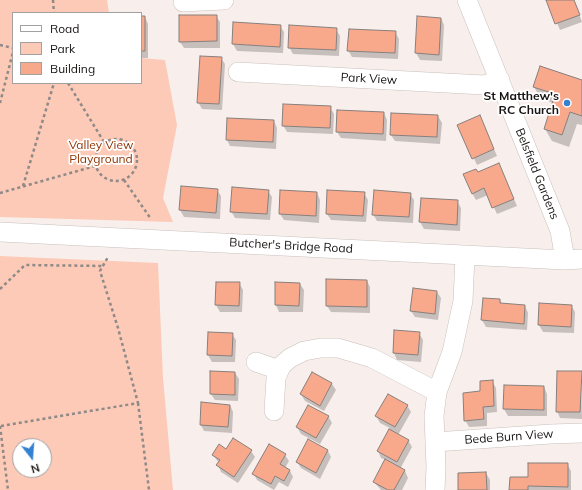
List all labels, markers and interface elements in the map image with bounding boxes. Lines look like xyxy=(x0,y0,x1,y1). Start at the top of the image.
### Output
legend xyxy=(12,12,142,84)
text: Road xyxy=(50,21,79,36)
text: Park xyxy=(50,41,75,56)
text: Building xyxy=(50,61,95,76)
street label: Park View xyxy=(340,70,398,88)
place label: St Matthew's RC Church xyxy=(484,89,559,117)
marker: St Matthew's RC Church xyxy=(562,98,572,108)
street label: Belsfield Gardens xyxy=(512,126,562,222)
park label: Valley View Playground xyxy=(69,138,133,166)
street label: Butcher's Bridge Road xyxy=(229,236,353,256)
street label: Bede Burn View xyxy=(464,427,554,447)
north arrow xyxy=(12,438,52,478)
text: N xyxy=(29,461,41,476)

